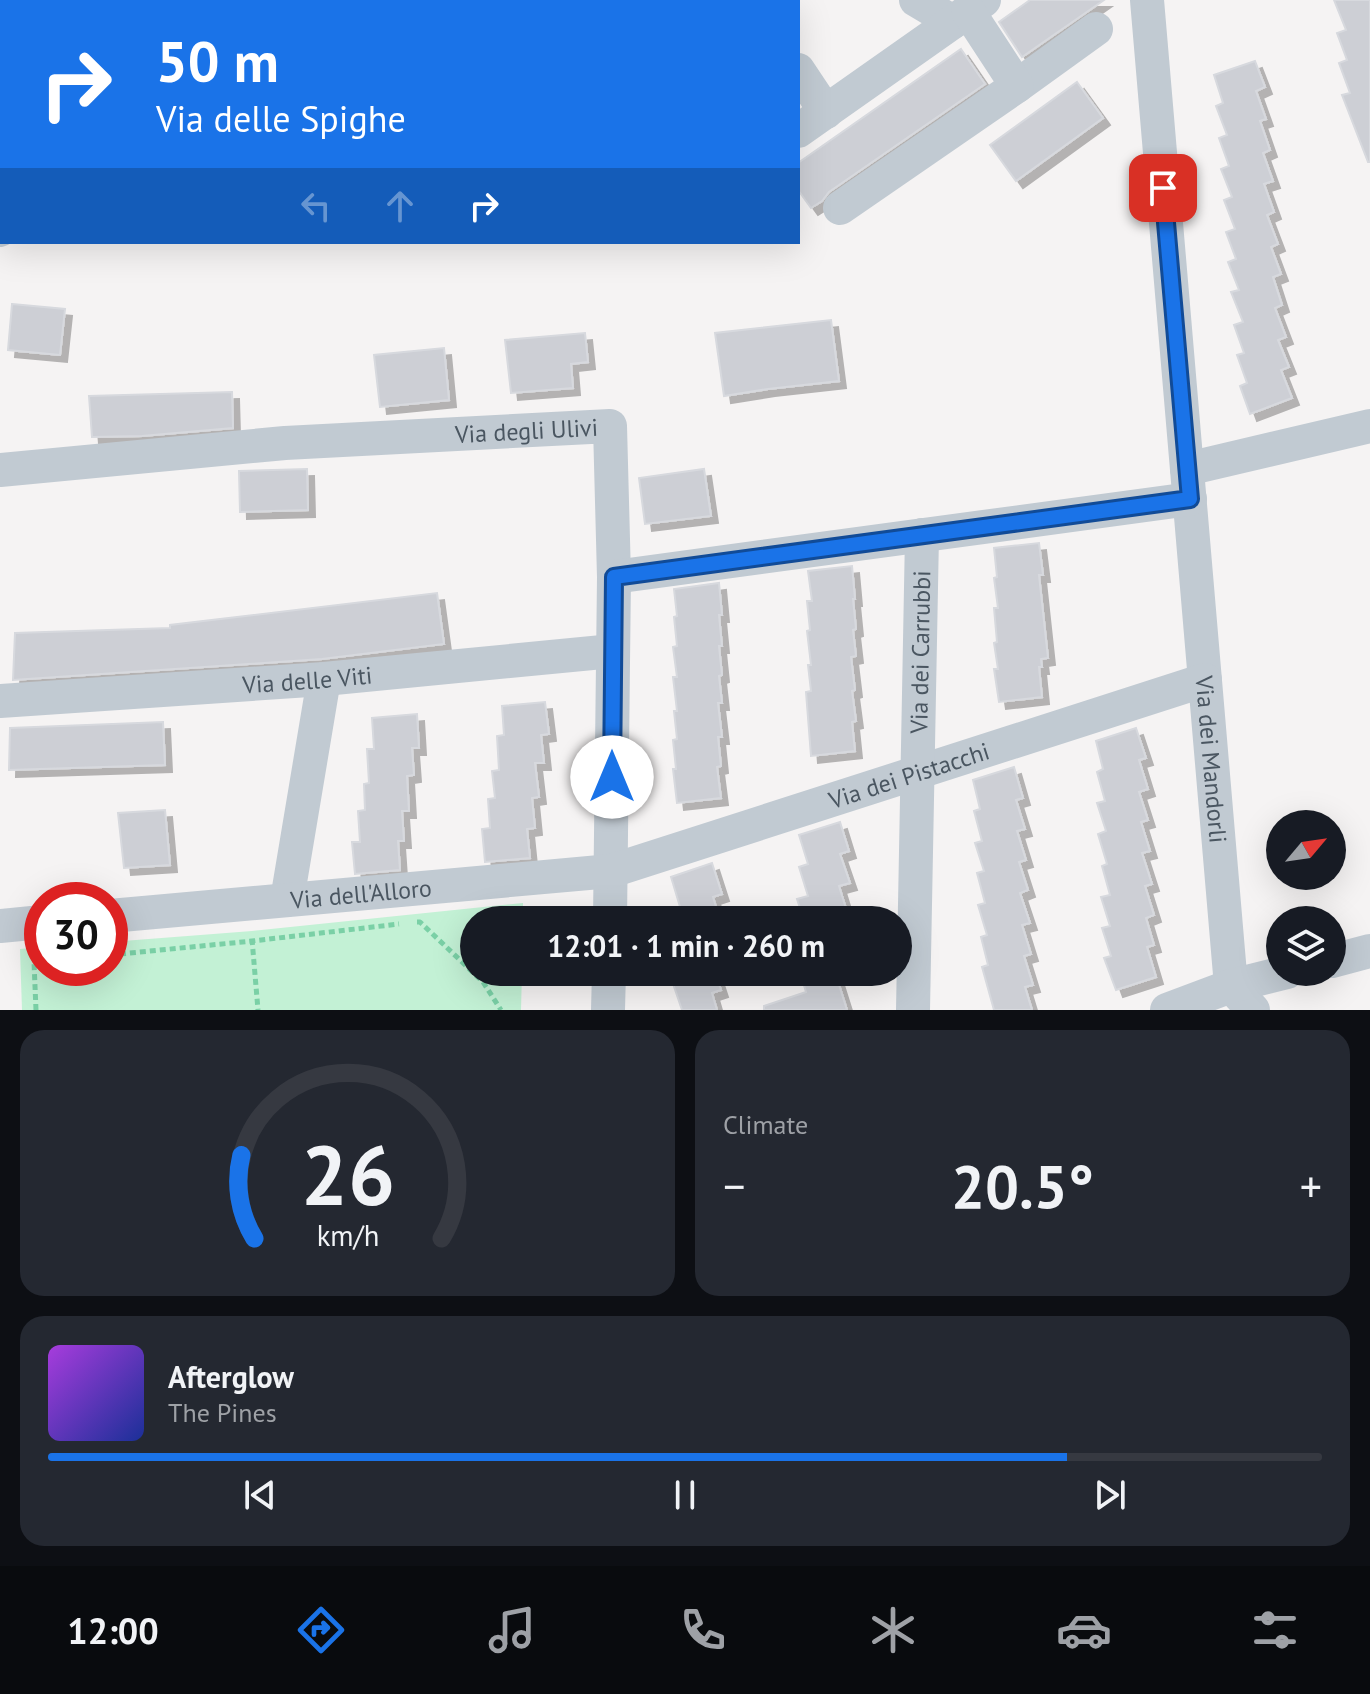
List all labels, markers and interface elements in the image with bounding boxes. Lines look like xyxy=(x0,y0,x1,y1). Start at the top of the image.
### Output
text: 50 m xyxy=(156,25,279,97)
icon: right xyxy=(24,32,128,136)
text: Via delle Spighe xyxy=(156,95,406,142)
pin xyxy=(1129,154,1197,222)
icon: arrive xyxy=(1141,166,1185,210)
icon: left xyxy=(294,184,338,228)
icon: ahead xyxy=(378,184,422,228)
icon: right xyxy=(462,184,506,228)
street label: Via degli Ulivi xyxy=(453,411,599,450)
street label: Via dei Carrubbi xyxy=(903,570,937,735)
street label: Via delle Viti xyxy=(240,659,374,700)
street label: Via dei Mandorli xyxy=(1189,673,1234,844)
position arrow xyxy=(570,735,654,819)
street label: Via dei Pistacchi xyxy=(824,735,993,816)
north arrow xyxy=(1266,810,1346,890)
map controls xyxy=(1266,810,1346,986)
street label: Via dell'Alloro xyxy=(288,872,433,915)
speed limit sign: 30 xyxy=(24,882,128,986)
button: layers xyxy=(1266,906,1346,986)
text: 12:01 · 1 min · 260 m xyxy=(547,926,825,965)
text: Climate xyxy=(723,1108,808,1141)
text: 26 xyxy=(300,1120,395,1228)
text: 20.5° xyxy=(951,1147,1094,1225)
text: − xyxy=(723,1157,745,1214)
text: + xyxy=(1300,1157,1322,1214)
text: km/h xyxy=(316,1217,379,1254)
text: Afterglow xyxy=(168,1357,294,1396)
text: The Pines xyxy=(168,1396,277,1429)
icon: previous xyxy=(238,1473,282,1517)
icon: pause xyxy=(663,1473,707,1517)
icon: next xyxy=(1088,1473,1132,1517)
icon: directions xyxy=(293,1602,349,1658)
icon: music xyxy=(484,1602,540,1658)
icon: phone xyxy=(675,1602,731,1658)
icon: climate xyxy=(865,1602,921,1658)
icon: car xyxy=(1056,1602,1112,1658)
icon: filters xyxy=(1247,1602,1303,1658)
text: 12:00 xyxy=(67,1607,159,1654)

